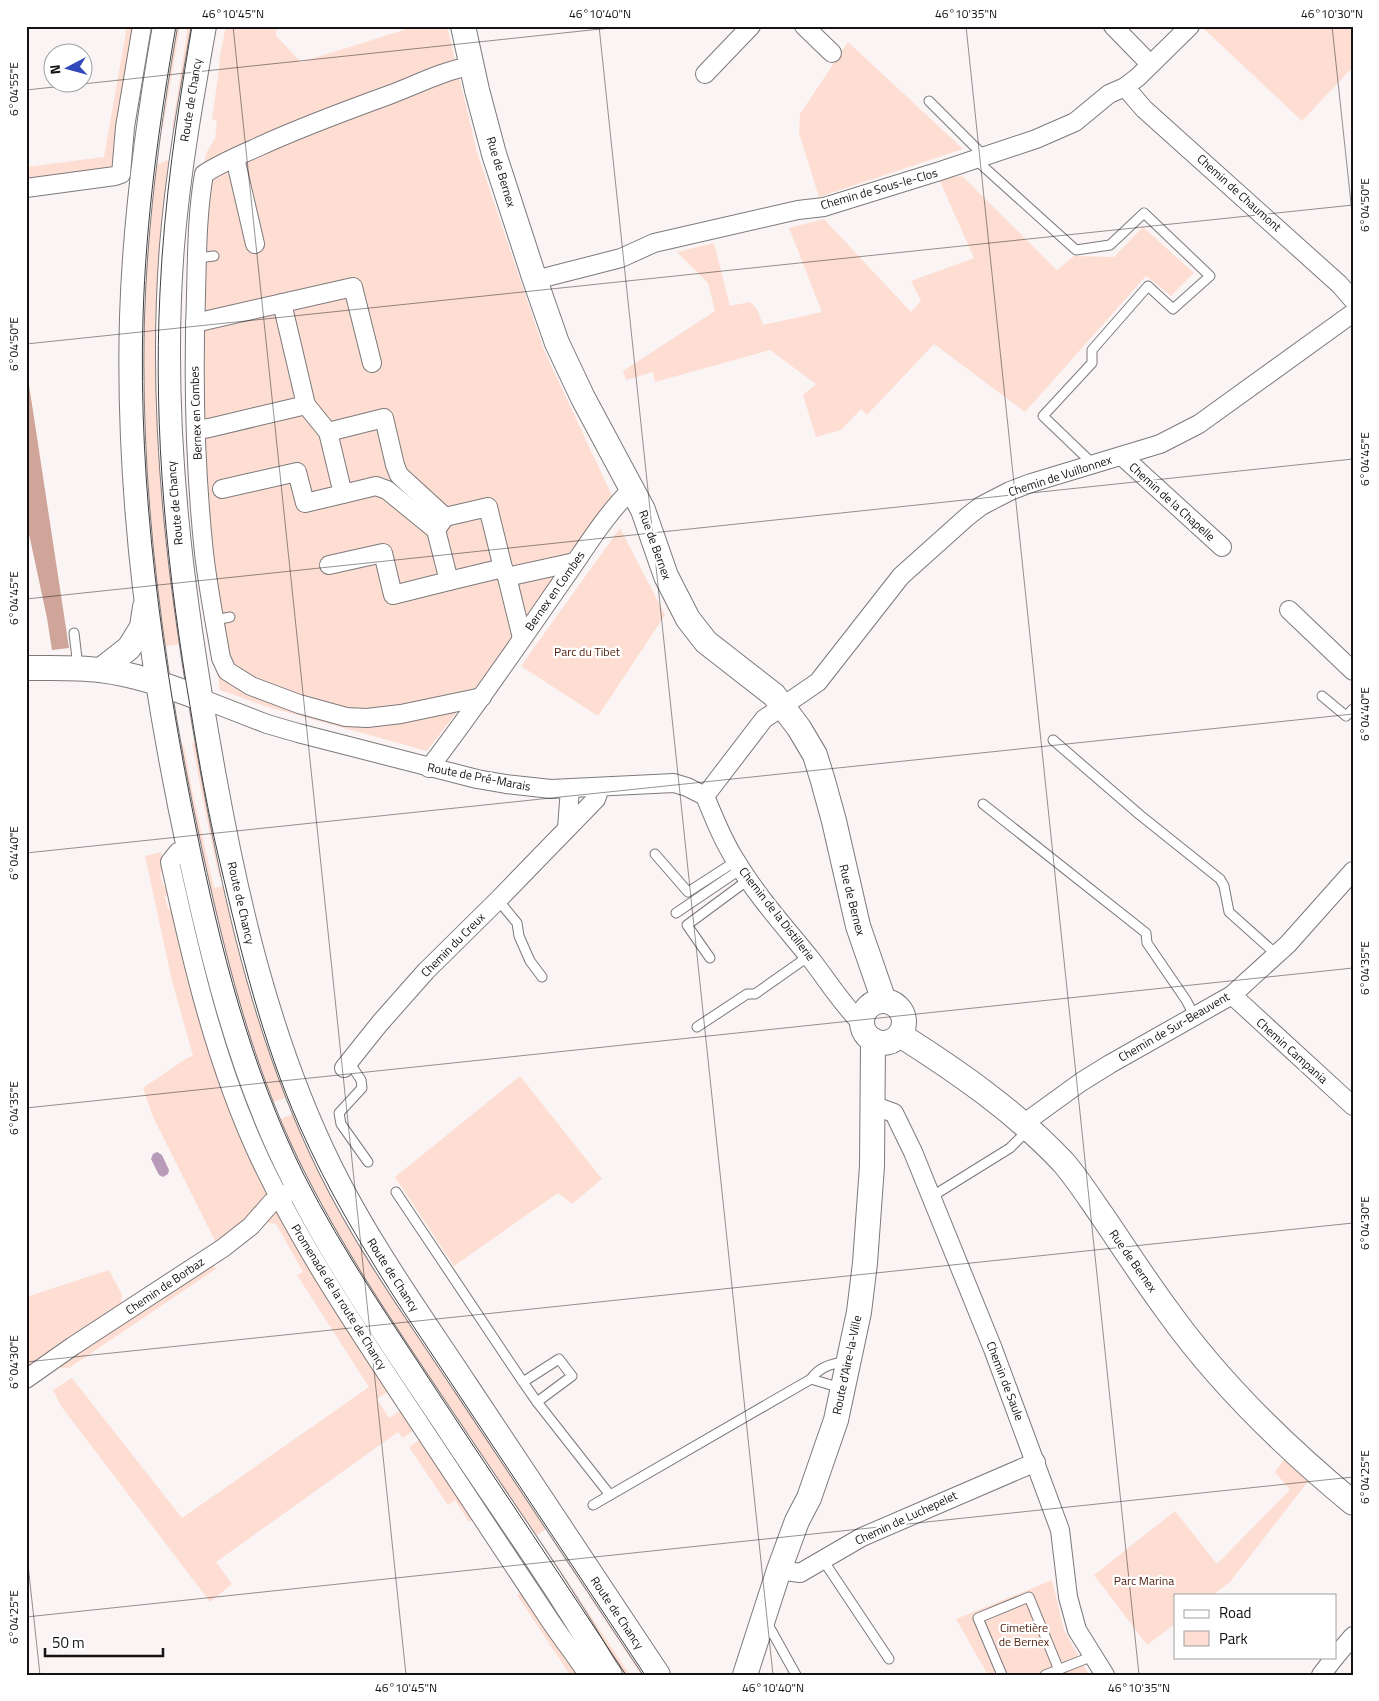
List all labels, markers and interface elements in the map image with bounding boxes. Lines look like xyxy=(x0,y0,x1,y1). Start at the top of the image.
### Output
text: 46°10'45"N xyxy=(202,4,264,23)
text: 46°10'40"N xyxy=(569,4,631,23)
text: 46°10'35"N xyxy=(935,4,997,23)
text: 46°10'30"N xyxy=(1301,4,1363,23)
north arrow xyxy=(42,42,92,92)
street label: Route de Chancy xyxy=(175,57,207,143)
text: 6°04'55"E xyxy=(4,62,23,116)
text: N xyxy=(44,63,66,75)
street label: Rue de Bernex xyxy=(482,134,521,210)
street label: Chemin de Chaumont xyxy=(1193,149,1286,236)
street label: Chemin de Sous-le-Clos xyxy=(818,163,940,214)
text: 6°04'50"E xyxy=(1355,178,1374,232)
text: 6°04'50"E xyxy=(4,317,23,371)
street label: Bernex en Combes xyxy=(184,365,207,460)
text: 6°04'45"E xyxy=(1355,432,1374,486)
street label: Chemin de Vuillonnex xyxy=(1006,450,1115,501)
street label: Chemin de la Chapelle xyxy=(1125,458,1220,546)
street label: Route de Chancy xyxy=(161,460,188,546)
street label: Rue de Bernex xyxy=(634,507,677,583)
street label: Bernex en Combes xyxy=(520,546,590,635)
text: 6°04'45"E xyxy=(4,571,23,625)
park label: Parc du Tibet xyxy=(554,642,621,661)
text: 6°04'40"E xyxy=(1355,687,1374,741)
street label: Route de Pré-Marais xyxy=(426,757,533,796)
text: 6°04'40"E xyxy=(4,826,23,880)
street label: Route de Chancy xyxy=(223,860,260,946)
street label: Rue de Bernex xyxy=(834,862,871,938)
street label: Chemin de la Distillerie xyxy=(735,863,820,965)
street label: Chemin du Creux xyxy=(416,908,490,981)
text: 6°04'35"E xyxy=(1355,941,1374,995)
street label: Chemin de Sur-Beauvent xyxy=(1115,987,1234,1066)
street label: Chemin Campania xyxy=(1252,1013,1332,1088)
text: 6°04'35"E xyxy=(4,1081,23,1135)
text: 6°04'30"E xyxy=(1355,1196,1374,1250)
street label: Promenade de la route de Chancy xyxy=(287,1220,392,1373)
street label: Rue de Bernex xyxy=(1105,1225,1162,1297)
street label: Route de Chancy xyxy=(362,1234,424,1315)
street label: Chemin de Borbaz xyxy=(121,1252,208,1319)
street label: Route d'Aire-la-Ville xyxy=(827,1313,866,1416)
text: 6°04'30"E xyxy=(4,1335,23,1389)
street label: Chemin de Saule xyxy=(982,1338,1029,1423)
text: 6°04'25"E xyxy=(1355,1450,1374,1504)
street label: Chemin de Luchepelet xyxy=(851,1485,961,1550)
park label: Parc Marina xyxy=(1114,1571,1174,1590)
street label: Route de Chancy xyxy=(586,1572,649,1653)
text: 6°04'25"E xyxy=(4,1590,23,1644)
legend xyxy=(1174,1594,1336,1658)
text: Road xyxy=(1219,1601,1251,1624)
park label: Cimetière de Bernex xyxy=(999,1618,1050,1651)
scale bar xyxy=(45,1626,162,1658)
text: Park xyxy=(1219,1627,1248,1650)
text: 50 m xyxy=(52,1631,85,1654)
text: 46°10'45"N xyxy=(375,1678,437,1697)
text: 46°10'40"N xyxy=(742,1678,804,1697)
text: 46°10'35"N xyxy=(1108,1678,1170,1697)

